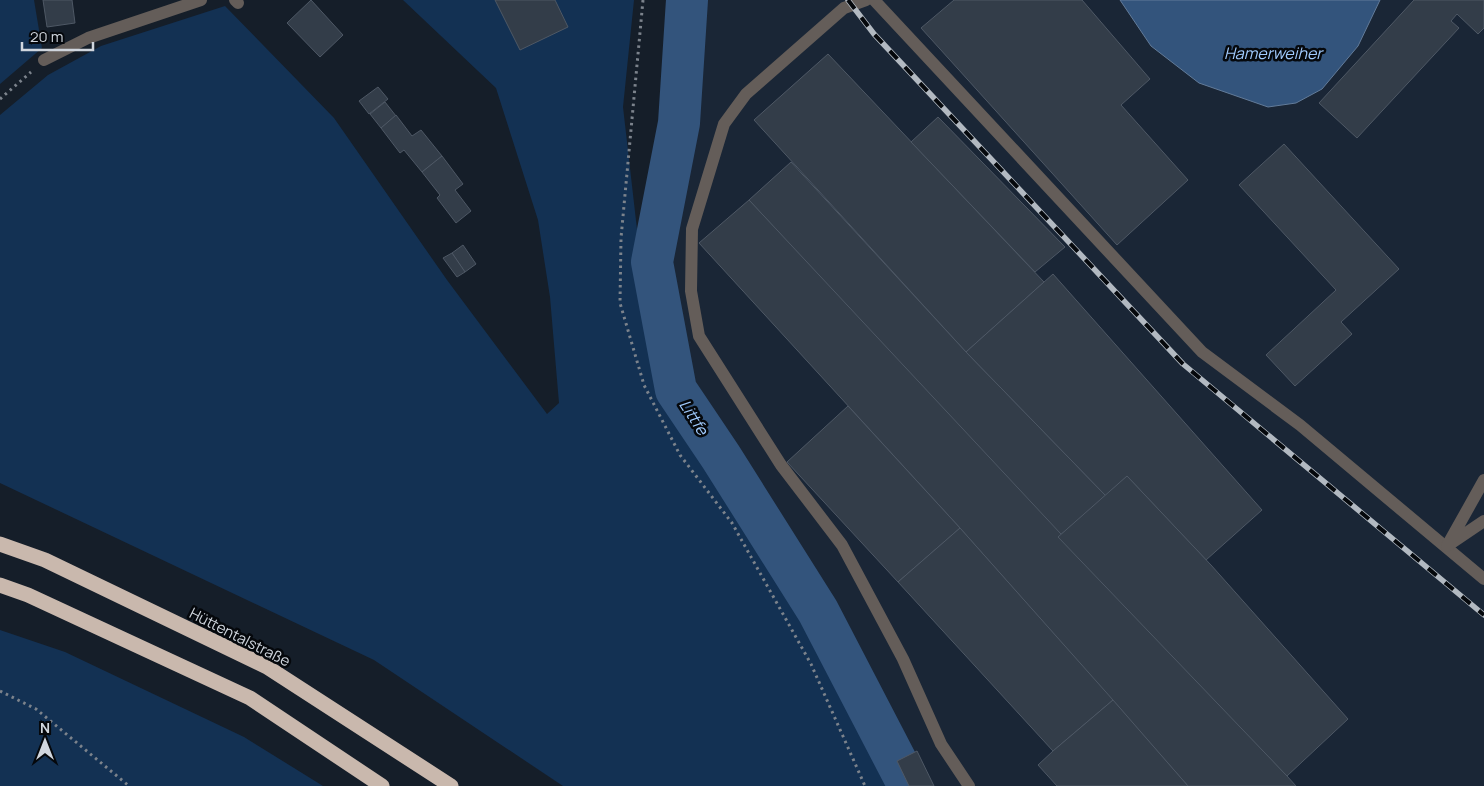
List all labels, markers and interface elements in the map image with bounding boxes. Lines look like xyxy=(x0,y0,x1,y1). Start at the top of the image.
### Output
scale bar xyxy=(22,20,94,52)
text: 20 m xyxy=(30,26,63,47)
water label: Hamerweiher xyxy=(1224,42,1324,64)
water label: Littfe xyxy=(674,395,715,441)
street label: Hüttentalstraße xyxy=(186,603,294,672)
north arrow xyxy=(20,716,70,766)
text: N xyxy=(40,718,50,737)

